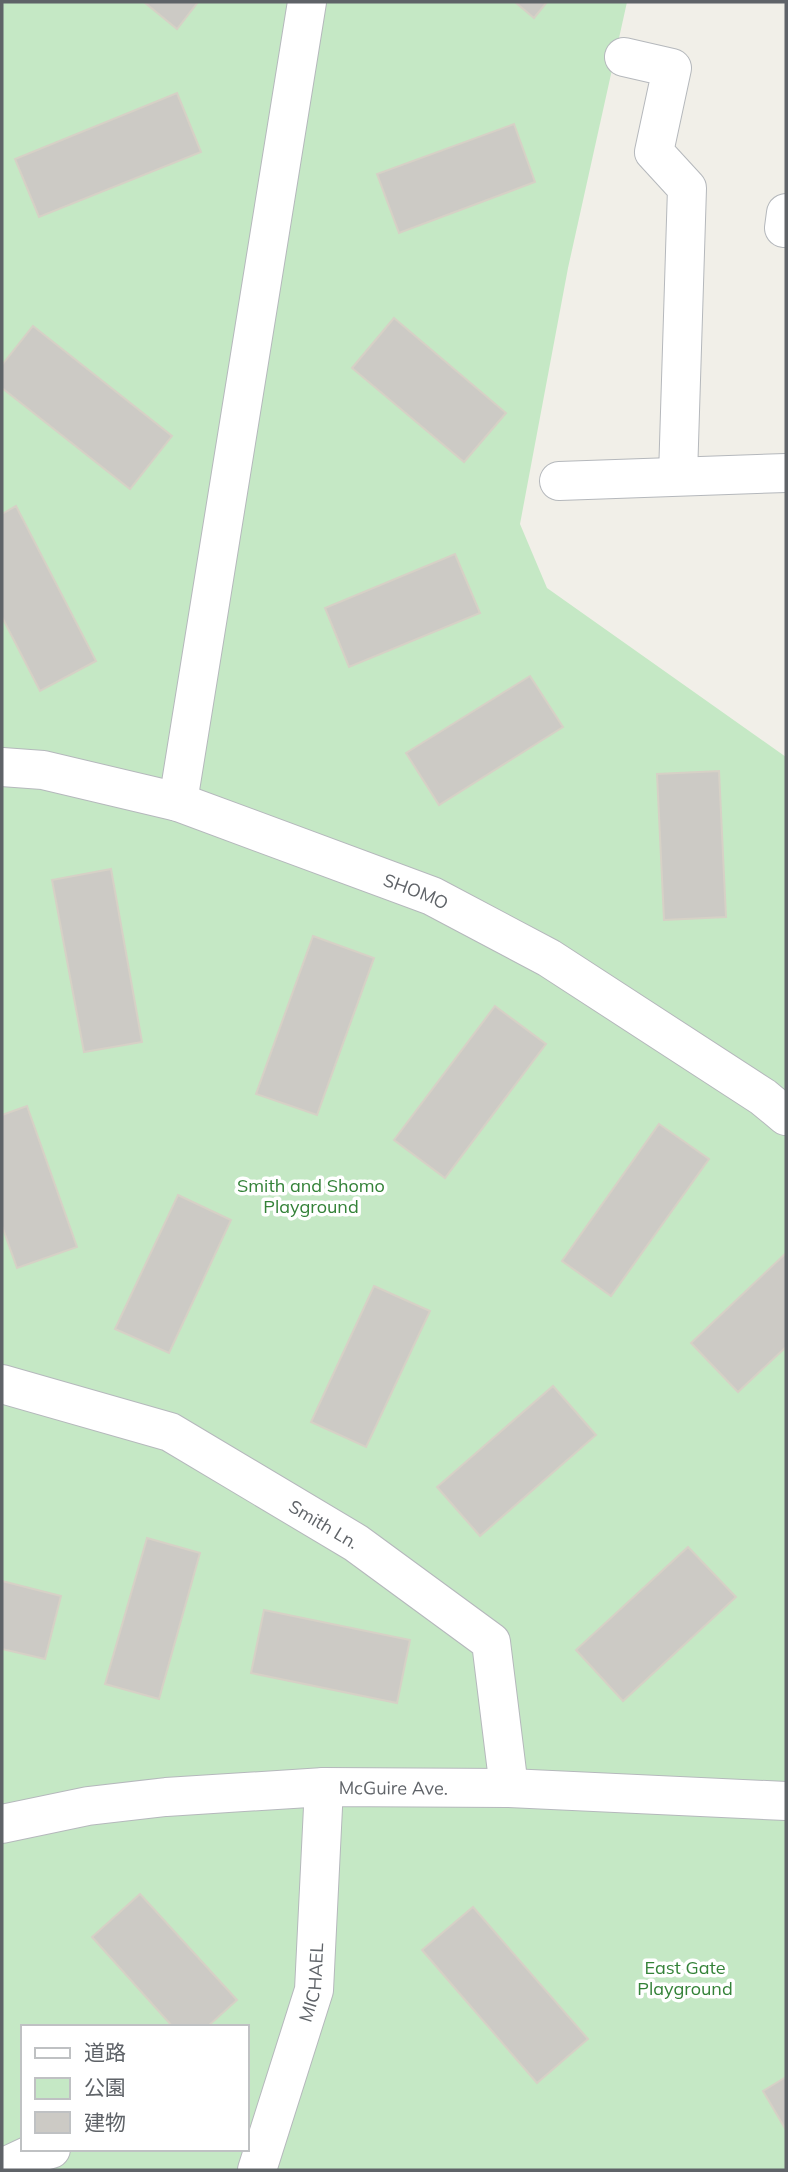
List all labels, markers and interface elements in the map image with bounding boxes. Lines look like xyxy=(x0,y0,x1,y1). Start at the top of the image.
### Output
street label: SHOMO xyxy=(380,868,453,914)
park label: Smith and Shomo Playground xyxy=(237,1174,385,1218)
street label: Smith Ln. xyxy=(285,1494,363,1554)
street label: McGuire Ave. xyxy=(339,1776,448,1799)
street label: MICHAEL xyxy=(293,1942,328,2025)
park label: East Gate Playground xyxy=(637,1956,733,2000)
legend xyxy=(21,2025,248,2151)
text: 道路 xyxy=(84,2039,126,2065)
text: 公園 xyxy=(84,2074,126,2100)
text: 建物 xyxy=(84,2109,126,2135)

